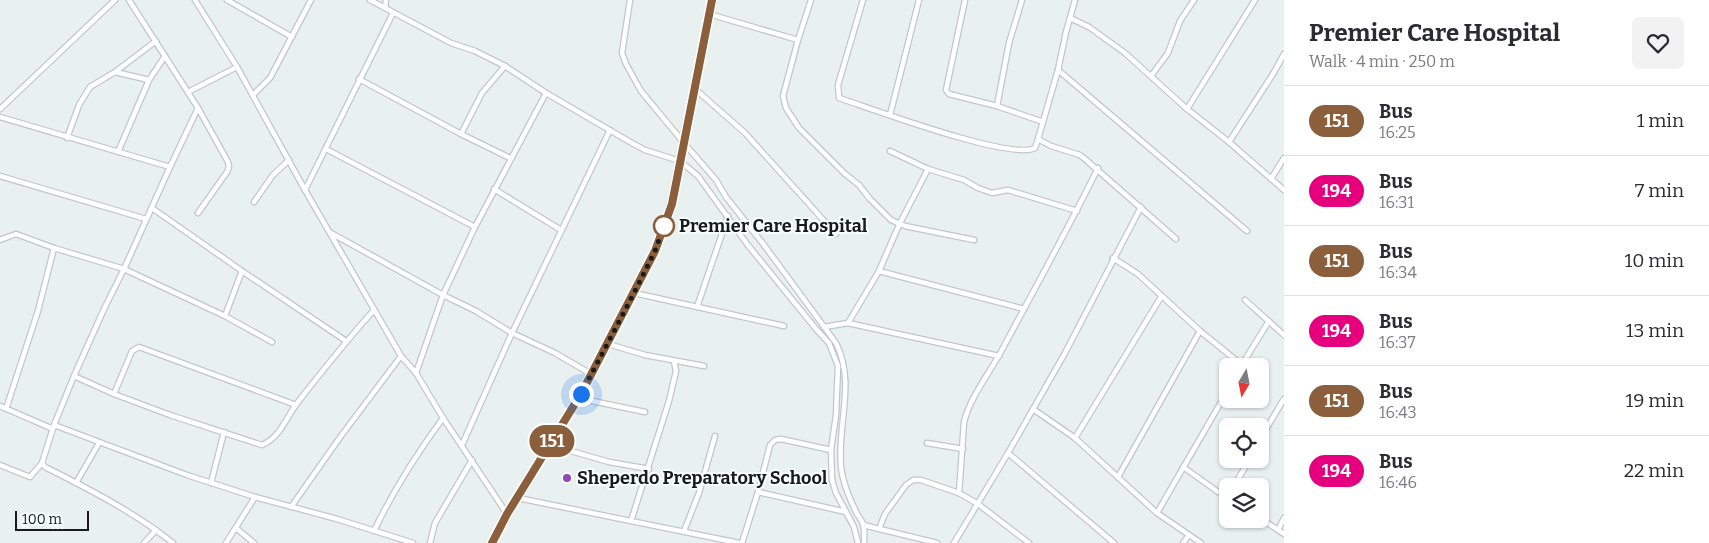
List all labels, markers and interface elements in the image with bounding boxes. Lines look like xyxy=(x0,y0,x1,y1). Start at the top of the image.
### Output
button: heart xyxy=(1632,17,1684,69)
text: Premier Care Hospital xyxy=(1309,19,1560,47)
text: Walk · 4 min · 250 m xyxy=(1309,52,1455,71)
text: Bus xyxy=(1379,100,1413,123)
text: 1 min xyxy=(1637,109,1684,132)
text: 151 xyxy=(1324,110,1349,132)
text: 16:25 xyxy=(1379,123,1416,142)
text: Bus xyxy=(1379,170,1413,193)
text: 7 min xyxy=(1635,179,1684,202)
text: 194 xyxy=(1322,180,1351,202)
text: 16:31 xyxy=(1379,193,1414,212)
marker: Premier Care Hospital xyxy=(653,215,675,237)
place label: Premier Care Hospital xyxy=(679,215,868,237)
text: Bus xyxy=(1379,240,1413,263)
text: 10 min xyxy=(1624,249,1684,272)
text: 151 xyxy=(1324,250,1349,272)
text: 16:34 xyxy=(1379,263,1417,282)
text: Bus xyxy=(1379,310,1413,333)
text: 13 min xyxy=(1626,319,1684,342)
text: 194 xyxy=(1322,320,1351,342)
text: 16:37 xyxy=(1379,333,1415,352)
north arrow xyxy=(1219,358,1269,408)
map controls xyxy=(1219,358,1269,528)
text: Bus xyxy=(1379,380,1413,403)
your location xyxy=(569,382,594,407)
text: 19 min xyxy=(1626,389,1684,412)
text: 151 xyxy=(1324,390,1349,412)
text: 16:43 xyxy=(1379,403,1417,422)
button: locate xyxy=(1219,418,1269,468)
line badge: 151 xyxy=(523,425,581,457)
text: 151 xyxy=(539,430,565,452)
text: Bus xyxy=(1379,450,1413,473)
text: 22 min xyxy=(1624,459,1684,482)
text: 194 xyxy=(1322,460,1351,482)
place label: Sheperdo Preparatory School xyxy=(577,467,828,489)
marker: Sheperdo Preparatory School xyxy=(561,472,573,484)
text: 16:46 xyxy=(1379,473,1417,492)
button: layers xyxy=(1219,478,1269,528)
scale bar xyxy=(15,508,89,531)
text: 100 m xyxy=(22,511,62,528)

